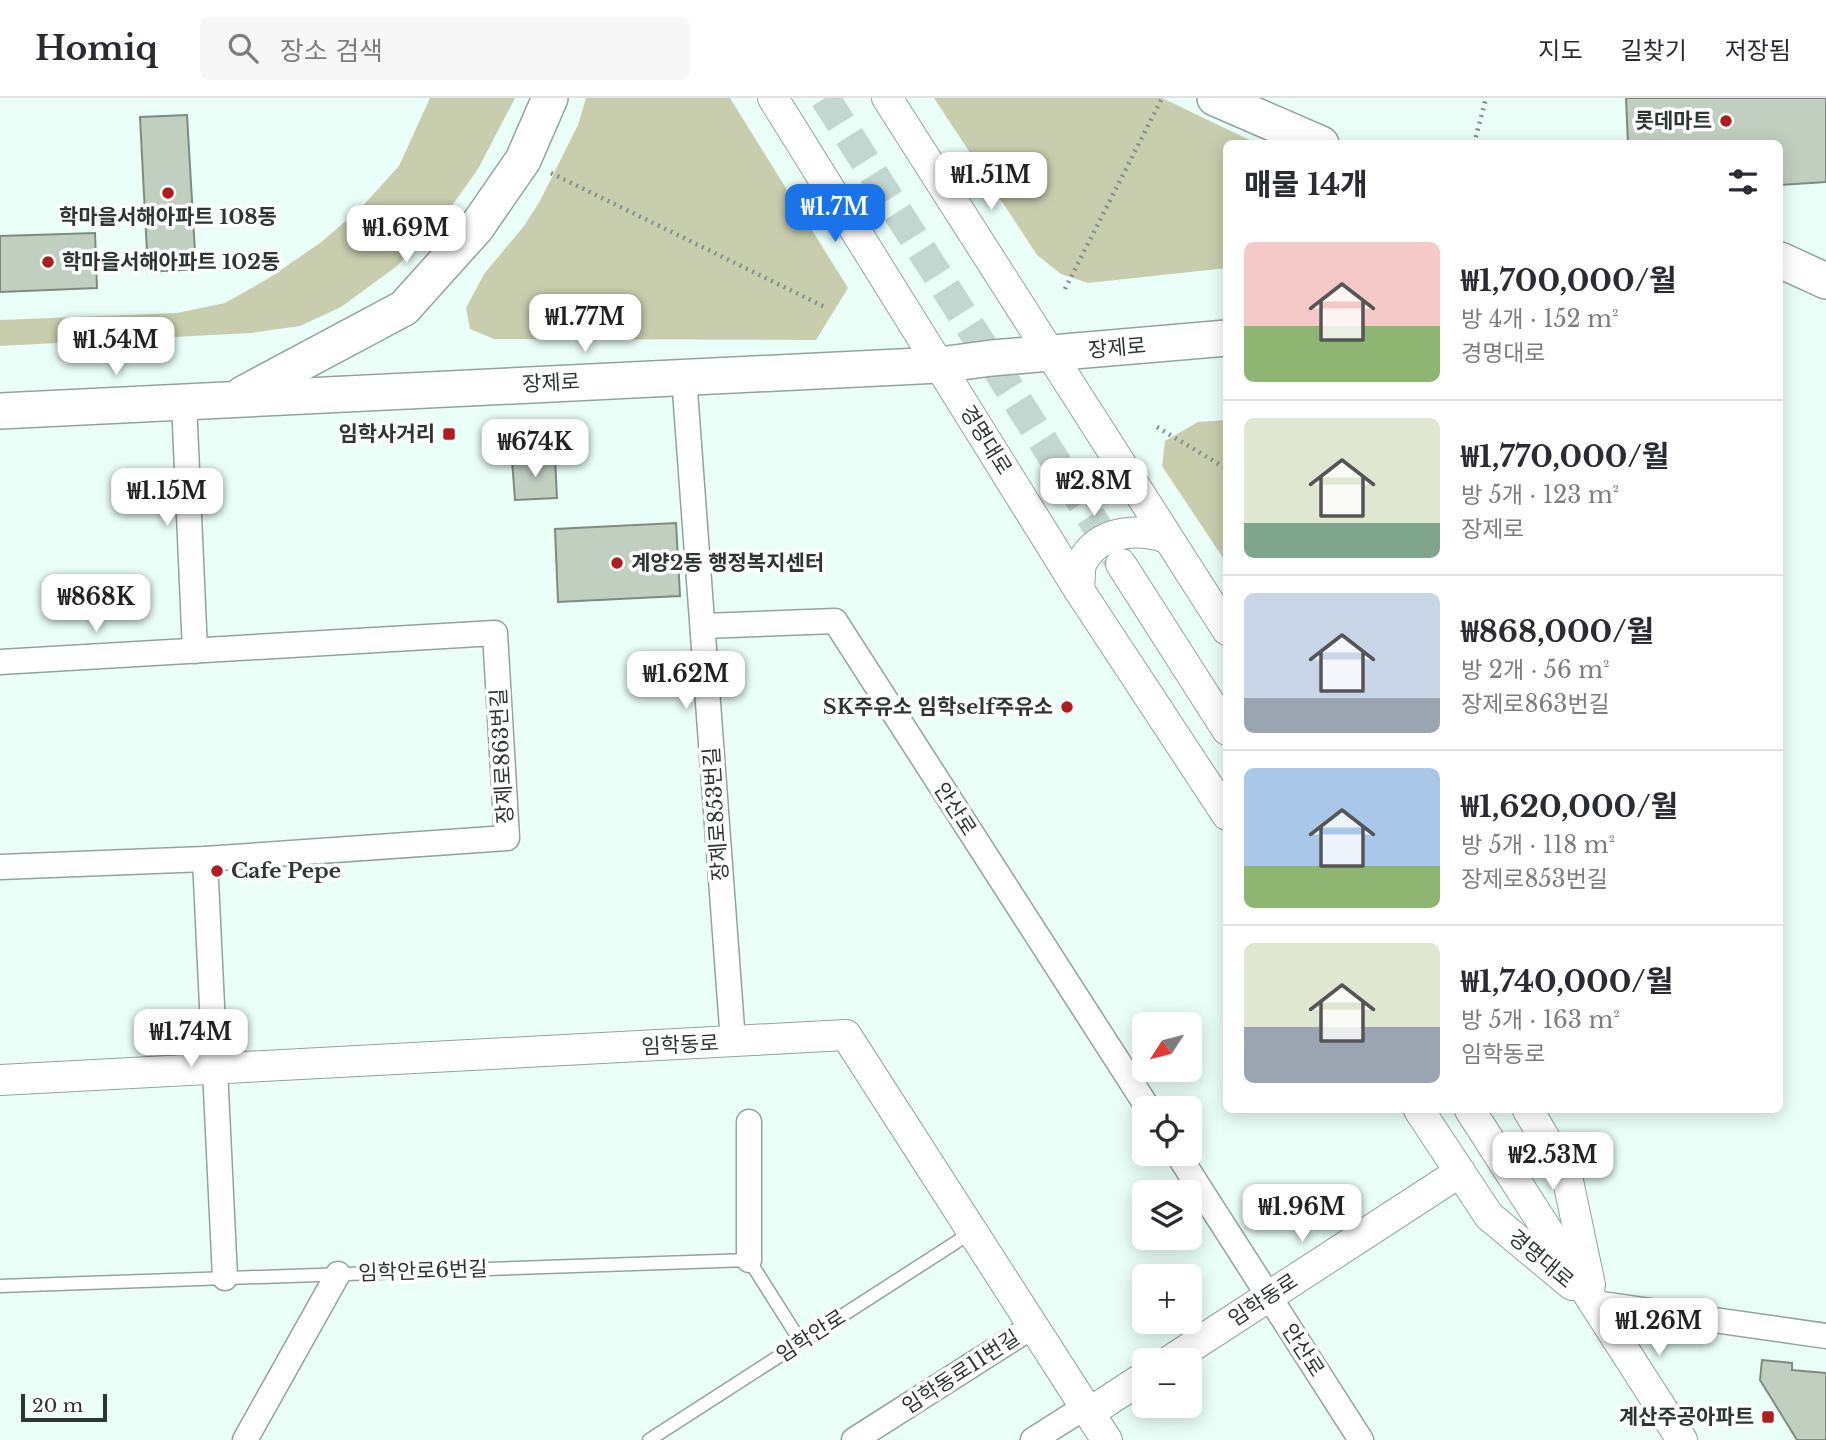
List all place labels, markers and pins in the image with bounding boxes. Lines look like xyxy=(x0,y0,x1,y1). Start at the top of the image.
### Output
place label: 롯데마트 xyxy=(1635,108,1712,134)
marker: 롯데마트 xyxy=(1718,113,1734,129)
pin: ₩1.51M xyxy=(934,152,1048,212)
pin: ₩1.7M xyxy=(786,184,884,244)
marker: 학마을서해아파트 108동 xyxy=(160,185,176,201)
place label: 학마을서해아파트 108동 xyxy=(59,204,277,230)
pin: ₩1.69M xyxy=(349,206,463,265)
place label: 학마을서해아파트 102동 xyxy=(62,249,280,275)
marker: 학마을서해아파트 102동 xyxy=(40,254,56,270)
pin: ₩1.77M xyxy=(528,294,642,354)
pin: ₩1.54M xyxy=(59,317,173,377)
pin: ₩674K xyxy=(486,420,584,479)
place label: 임학사거리 xyxy=(338,421,435,447)
marker: 임학사거리 xyxy=(441,426,457,442)
pin: ₩2.8M xyxy=(1045,458,1143,518)
pin: ₩1.15M xyxy=(110,468,224,528)
place label: 계양2동 행정복지센터 xyxy=(631,550,824,576)
marker: 계양2동 행정복지센터 xyxy=(609,555,625,571)
pin: ₩868K xyxy=(47,574,145,634)
pin: ₩1.62M xyxy=(629,652,743,711)
place label: SK주유소 임학self주유소 xyxy=(823,694,1053,720)
marker: SK주유소 임학self주유소 xyxy=(1059,699,1075,715)
place label: Cafe Pepe xyxy=(231,858,341,884)
marker: Cafe Pepe xyxy=(209,863,225,879)
pin: ₩1.74M xyxy=(134,1010,248,1069)
pin: ₩2.53M xyxy=(1496,1132,1610,1192)
pin: ₩1.96M xyxy=(1245,1184,1359,1244)
pin: ₩1.26M xyxy=(1602,1298,1716,1358)
place label: 계산주공아파트 xyxy=(1619,1404,1754,1430)
marker: 계산주공아파트 xyxy=(1760,1409,1776,1425)

